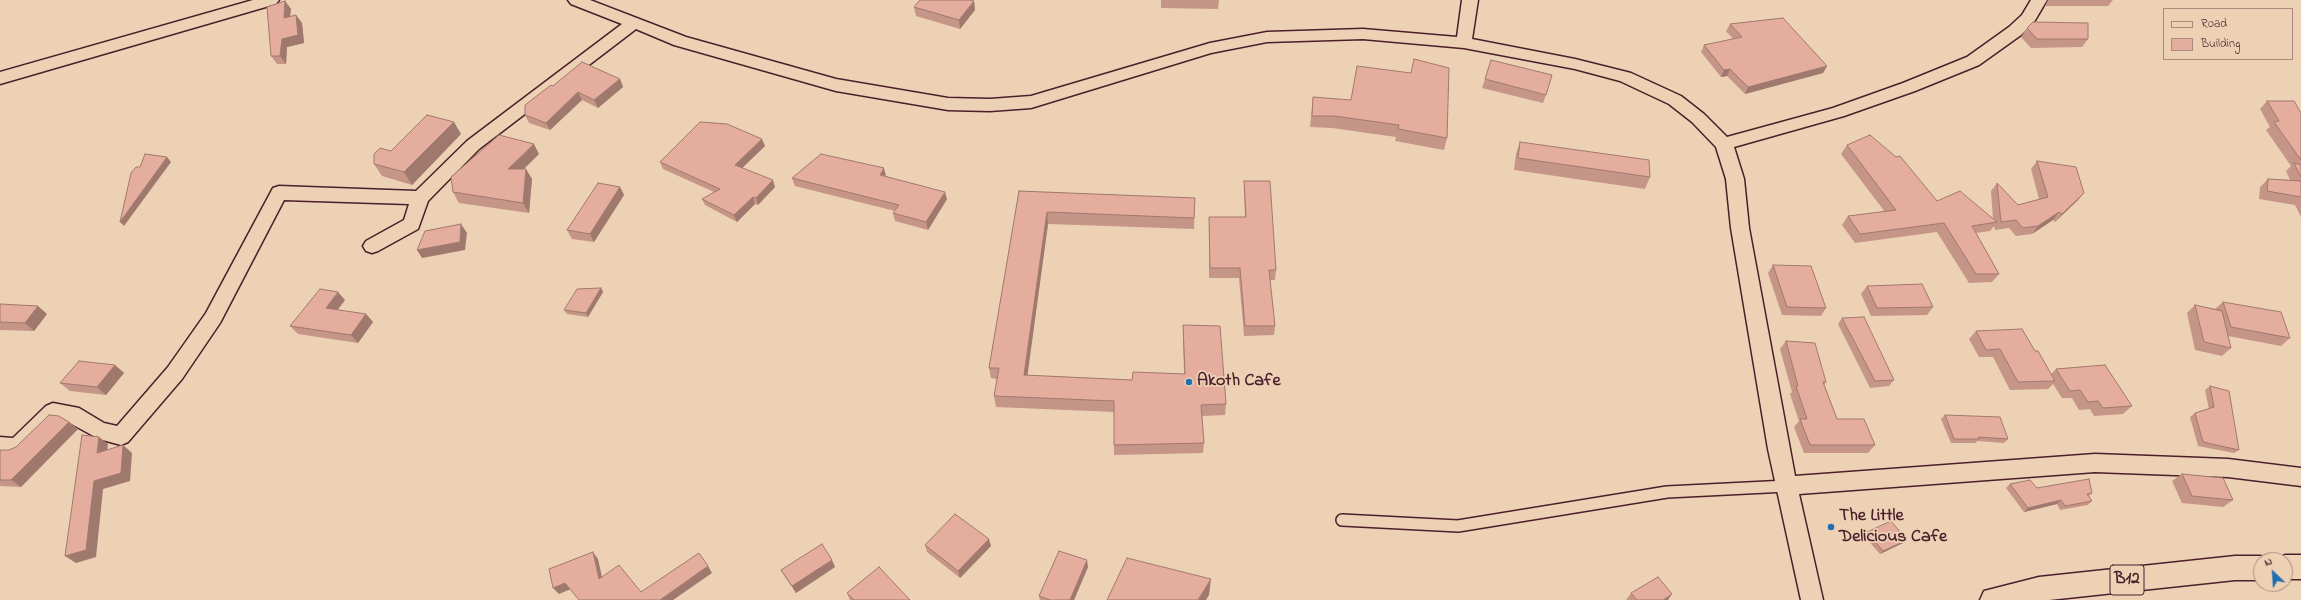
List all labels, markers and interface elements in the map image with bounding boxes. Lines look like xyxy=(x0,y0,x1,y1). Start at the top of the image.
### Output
legend xyxy=(2163,8,2293,60)
text: Road xyxy=(2201,15,2227,33)
text: Building xyxy=(2201,35,2240,53)
place label: Akoth Cafe xyxy=(1197,371,1280,393)
marker: Akoth Cafe xyxy=(1184,377,1194,387)
place label: The Little Delicious Cafe xyxy=(1839,506,1947,548)
marker: The Little Delicious Cafe xyxy=(1826,522,1836,532)
north arrow xyxy=(2253,552,2293,592)
text: N xyxy=(2262,553,2275,571)
road number: B12 xyxy=(2110,565,2144,595)

